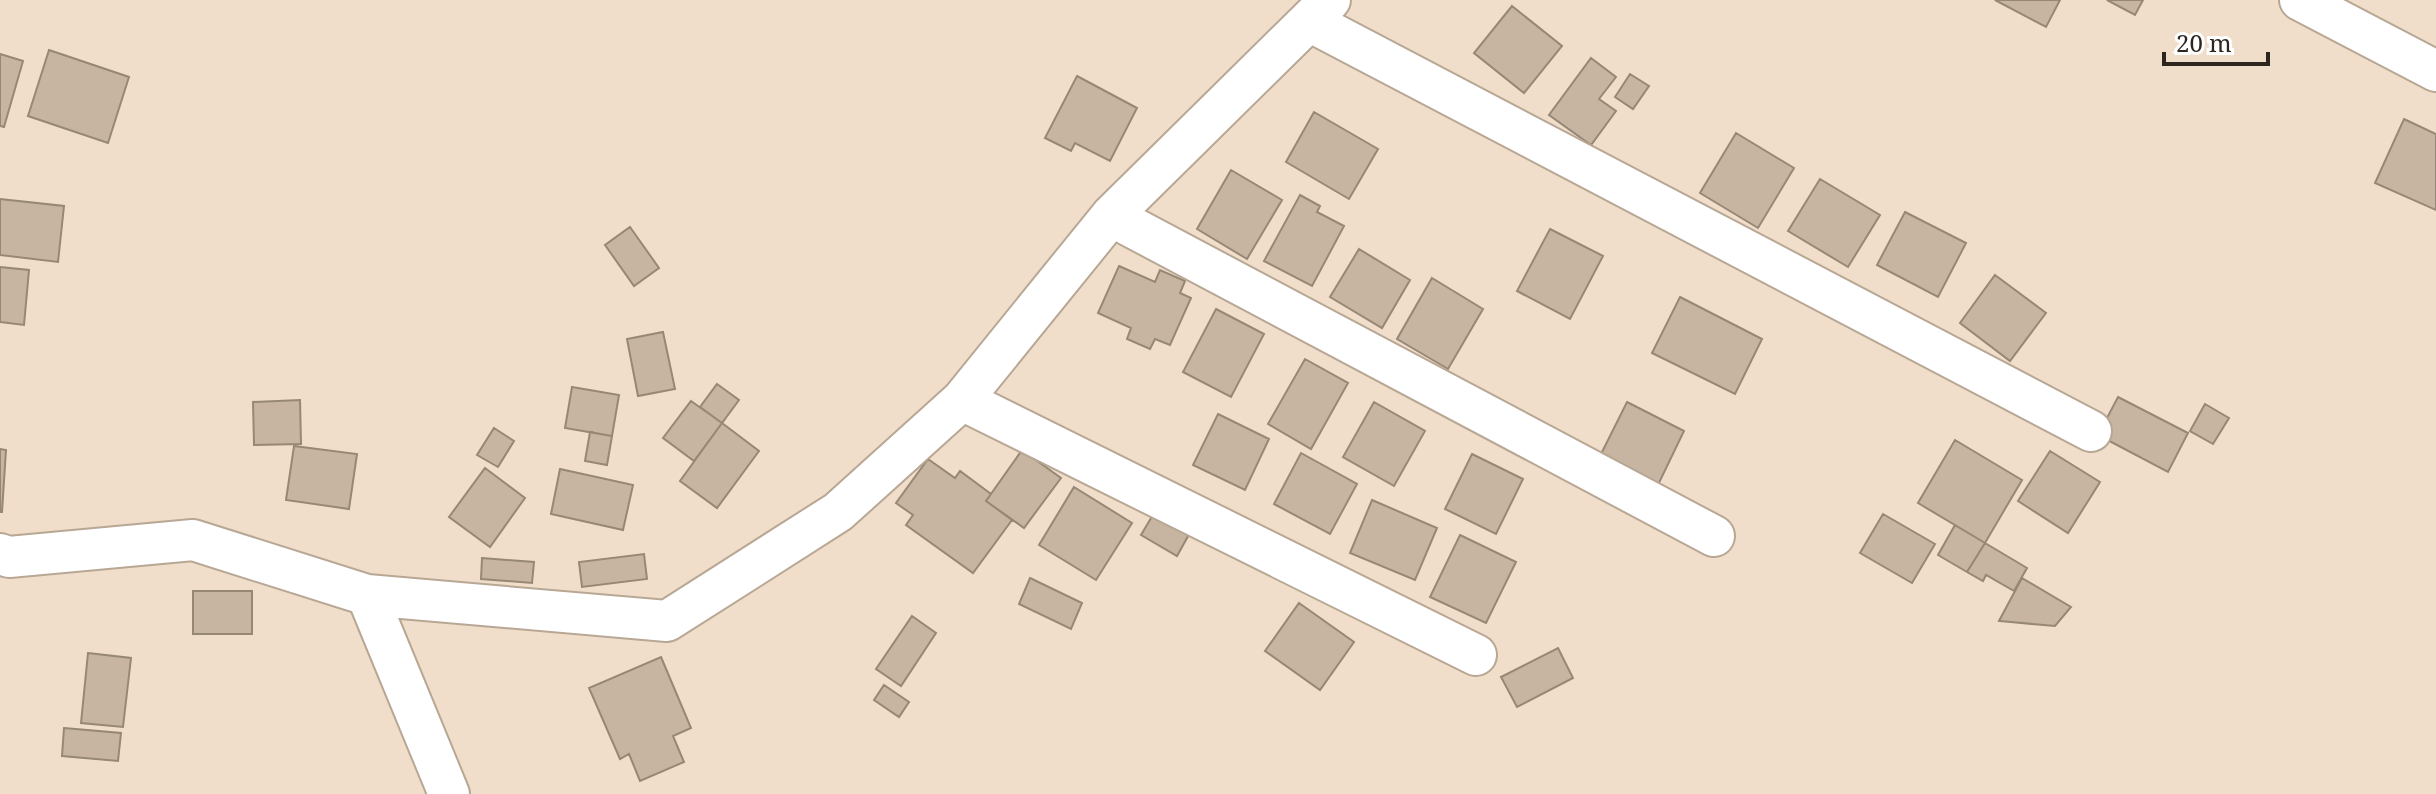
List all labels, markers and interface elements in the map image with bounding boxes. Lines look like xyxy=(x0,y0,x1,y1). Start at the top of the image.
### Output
scale bar xyxy=(2164,16,2268,66)
text: 20 m xyxy=(2176,26,2232,59)

